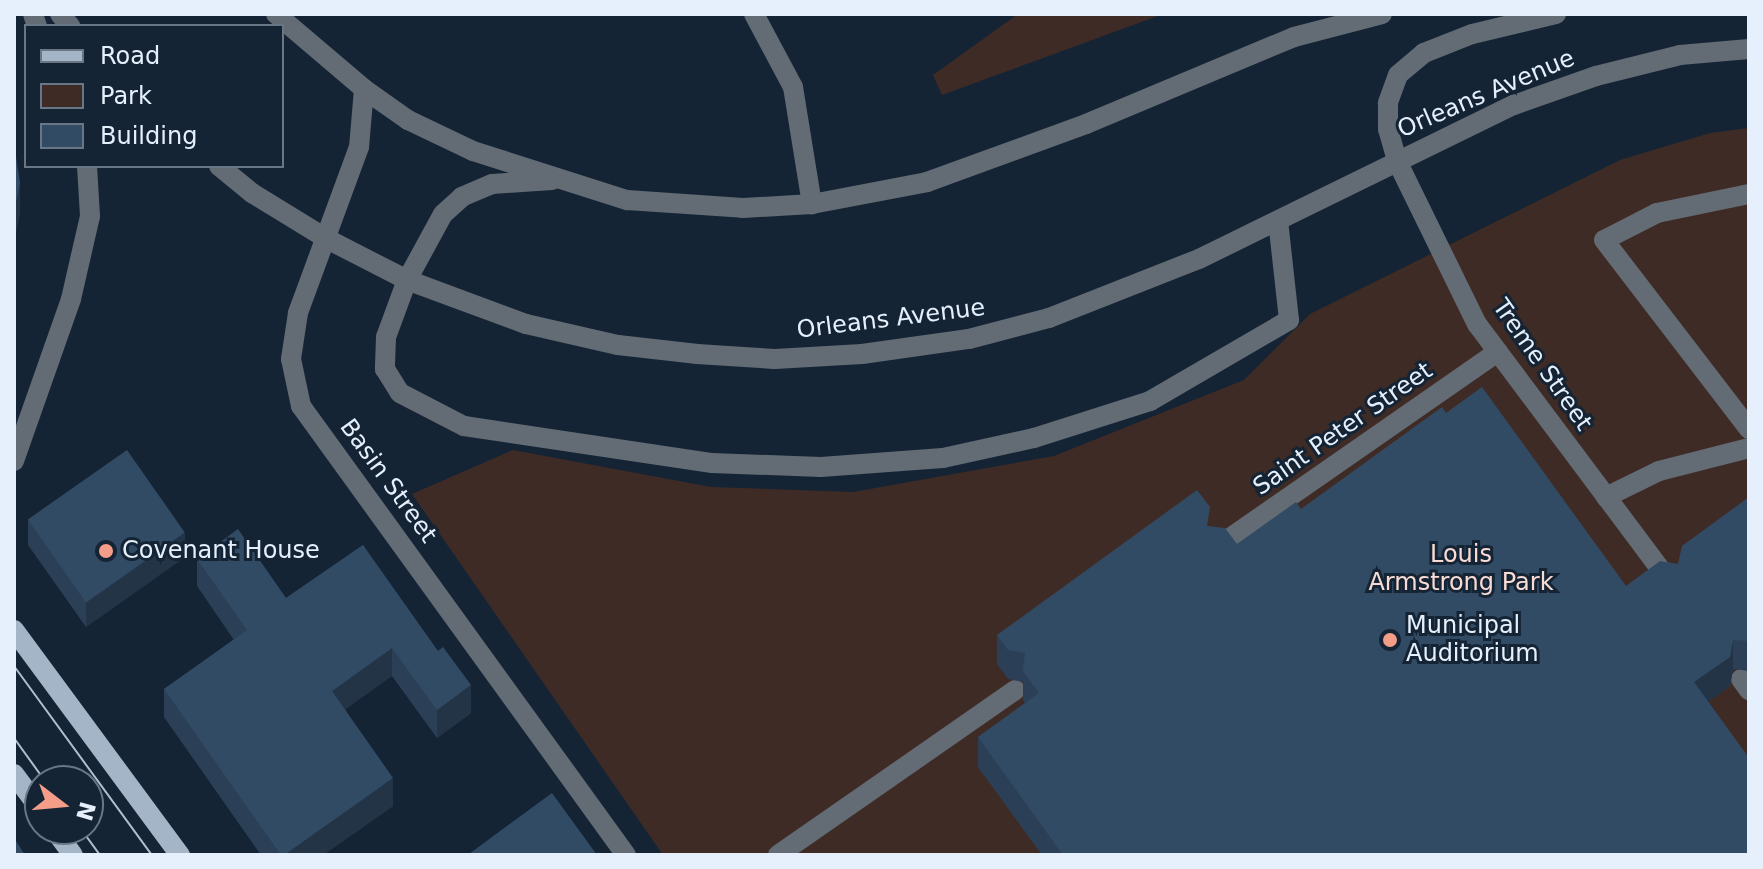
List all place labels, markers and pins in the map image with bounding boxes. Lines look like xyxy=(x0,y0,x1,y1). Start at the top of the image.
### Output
place label: Covenant House xyxy=(122,537,320,565)
marker: Covenant House xyxy=(97,542,115,560)
place label: Municipal Auditorium xyxy=(1406,612,1539,668)
marker: Municipal Auditorium xyxy=(1381,631,1399,649)

